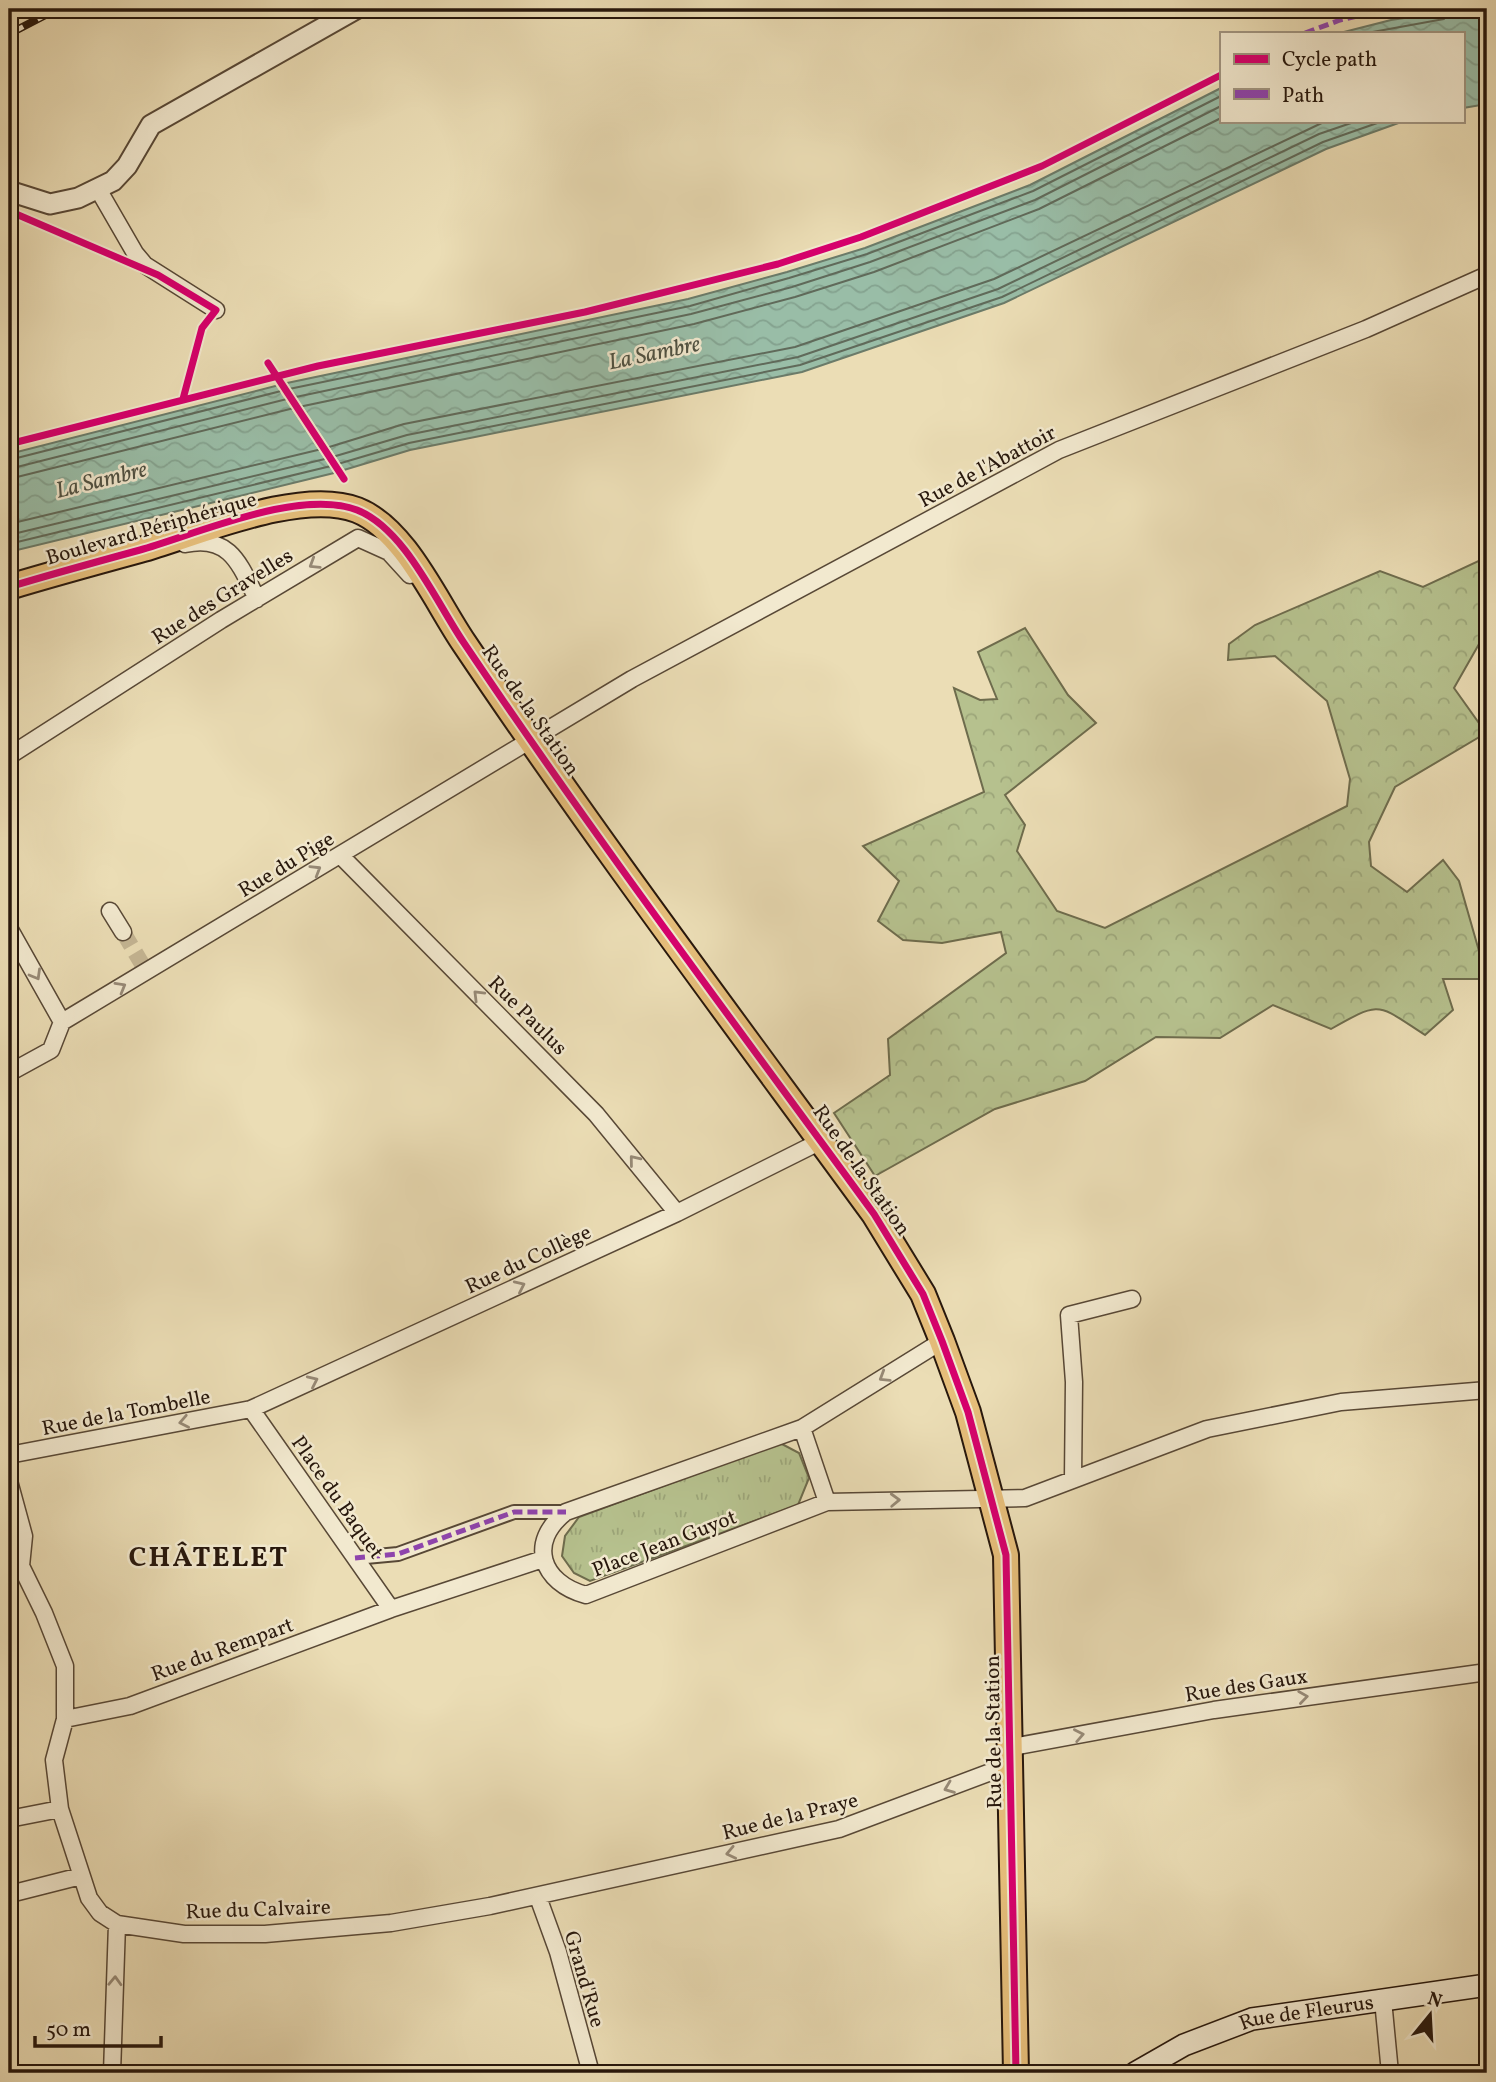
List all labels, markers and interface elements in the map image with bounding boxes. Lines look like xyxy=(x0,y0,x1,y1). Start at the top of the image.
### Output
legend xyxy=(1220,32,1464,122)
text: Cycle path xyxy=(1282,46,1377,75)
text: Path xyxy=(1282,82,1324,111)
water label: La Sambre xyxy=(605,328,704,379)
street label: Rue de l'Abattoir xyxy=(914,419,1062,516)
water label: La Sambre xyxy=(52,454,151,508)
street label: Boulevard Périphérique xyxy=(43,485,260,573)
street label: Rue des Gravelles xyxy=(147,542,299,652)
one-way arrow xyxy=(308,555,321,568)
street label: Rue de la Station xyxy=(474,640,586,782)
street label: Rue du Pige xyxy=(233,825,340,905)
one-way arrow xyxy=(309,865,322,878)
one-way arrow xyxy=(27,967,40,980)
street label: Rue Paulus xyxy=(481,970,573,1062)
one-way arrow xyxy=(114,982,127,995)
one-way arrow xyxy=(473,990,486,1003)
street label: Rue de la Station xyxy=(805,1100,917,1242)
one-way arrow xyxy=(629,1156,642,1168)
street label: Rue du Collège xyxy=(461,1218,596,1302)
one-way arrow xyxy=(512,1280,525,1294)
one-way arrow xyxy=(879,1369,892,1382)
one-way arrow xyxy=(306,1375,318,1389)
street label: Rue de la Tombelle xyxy=(39,1383,213,1444)
one-way arrow xyxy=(178,1414,190,1429)
street label: Place du Baquet xyxy=(283,1430,390,1565)
one-way arrow xyxy=(890,1493,901,1508)
street label: Place Jean Guyot xyxy=(588,1503,741,1585)
district label: CHÂTELET xyxy=(129,1539,289,1578)
street label: Rue du Rempart xyxy=(147,1611,298,1690)
street label: Rue de la Station xyxy=(979,1655,1010,1809)
street label: Rue des Gaux xyxy=(1183,1662,1310,1710)
one-way arrow xyxy=(1297,1690,1309,1705)
one-way arrow xyxy=(1073,1728,1085,1743)
one-way arrow xyxy=(943,1780,955,1794)
street label: Rue de la Praye xyxy=(719,1787,861,1848)
one-way arrow xyxy=(725,1844,737,1859)
street label: Rue du Calvaire xyxy=(185,1893,331,1928)
street label: Grand'Rue xyxy=(556,1928,611,2031)
one-way arrow xyxy=(107,1975,122,1986)
north arrow xyxy=(1394,1980,1464,2050)
text: N xyxy=(1424,1986,1445,2015)
street label: Rue de Fleurus xyxy=(1235,1989,1376,2039)
scale bar xyxy=(35,2005,161,2049)
text: 50 m xyxy=(46,2016,91,2045)

